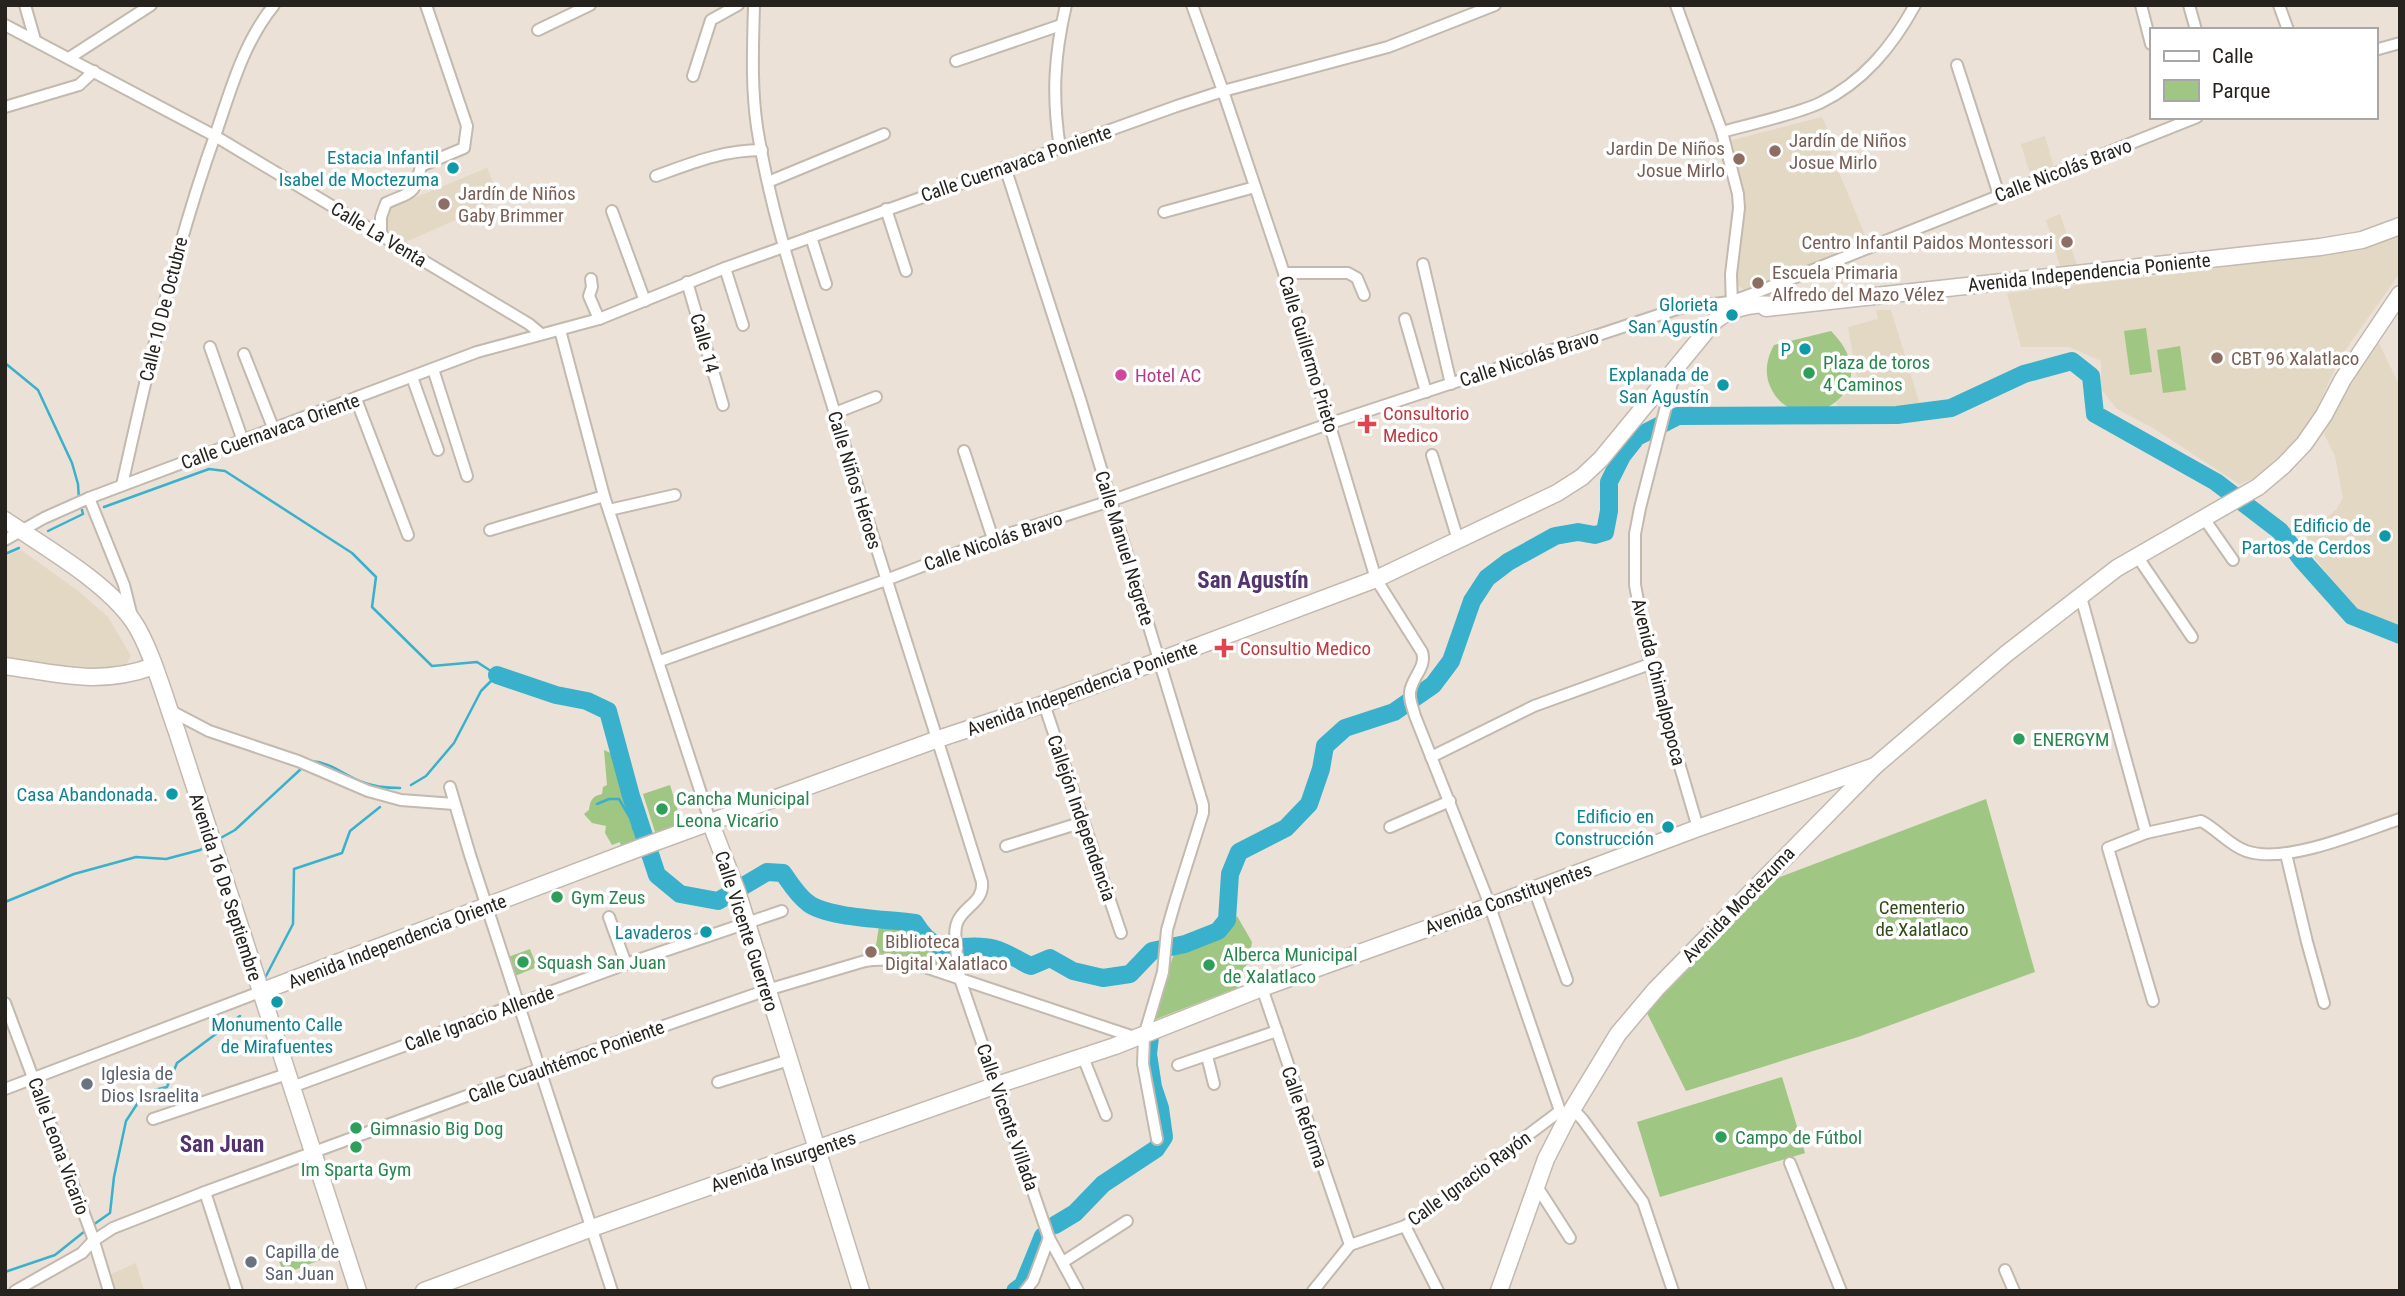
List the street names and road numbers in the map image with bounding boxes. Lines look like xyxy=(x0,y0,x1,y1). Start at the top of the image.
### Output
street label: Calle Cuernavaca Poniente xyxy=(918,120,1115,207)
street label: Calle Nicolás Bravo xyxy=(1991,134,2135,207)
street label: Calle La Venta xyxy=(327,197,431,272)
street label: Calle 10 De Octubre xyxy=(134,234,193,384)
street label: Avenida Independencia Poniente xyxy=(1967,248,2212,297)
street label: Calle Guillermo Prieto xyxy=(1274,273,1343,435)
street label: Calle 14 xyxy=(685,311,724,375)
street label: Calle Nicolás Bravo xyxy=(1457,325,1602,392)
street label: Calle Cuernavaca Oriente xyxy=(178,388,363,474)
street label: Calle Niños Héroes xyxy=(823,408,886,552)
street label: Calle Manuel Negrete xyxy=(1090,468,1159,628)
street label: Calle Nicolás Bravo xyxy=(921,507,1065,576)
street label: Avenida Chimalpopoca xyxy=(1627,596,1690,768)
street label: Avenida Independencia Poniente xyxy=(964,636,1201,741)
street label: Callejón Independencia xyxy=(1042,732,1121,904)
street label: Avenida 16 De Septiembre xyxy=(184,790,267,984)
street label: Avenida Moctezuma xyxy=(1677,842,1799,967)
street label: Calle Vicente Guerrero xyxy=(710,848,783,1014)
street label: Avenida Constituyentes xyxy=(1422,858,1595,939)
street label: Avenida Independencia Oriente xyxy=(285,889,510,994)
street label: Calle Ignacio Allende xyxy=(401,981,557,1056)
street label: Calle Cuauhtémoc Poniente xyxy=(465,1015,667,1108)
street label: Calle Vicente Villada xyxy=(972,1041,1043,1194)
street label: Calle Reforma xyxy=(1276,1063,1333,1171)
street label: Calle Leona Vicario xyxy=(23,1074,94,1218)
street label: Avenida Insurgentes xyxy=(708,1126,859,1197)
street label: Calle Ignacio Rayón xyxy=(1403,1126,1535,1231)

